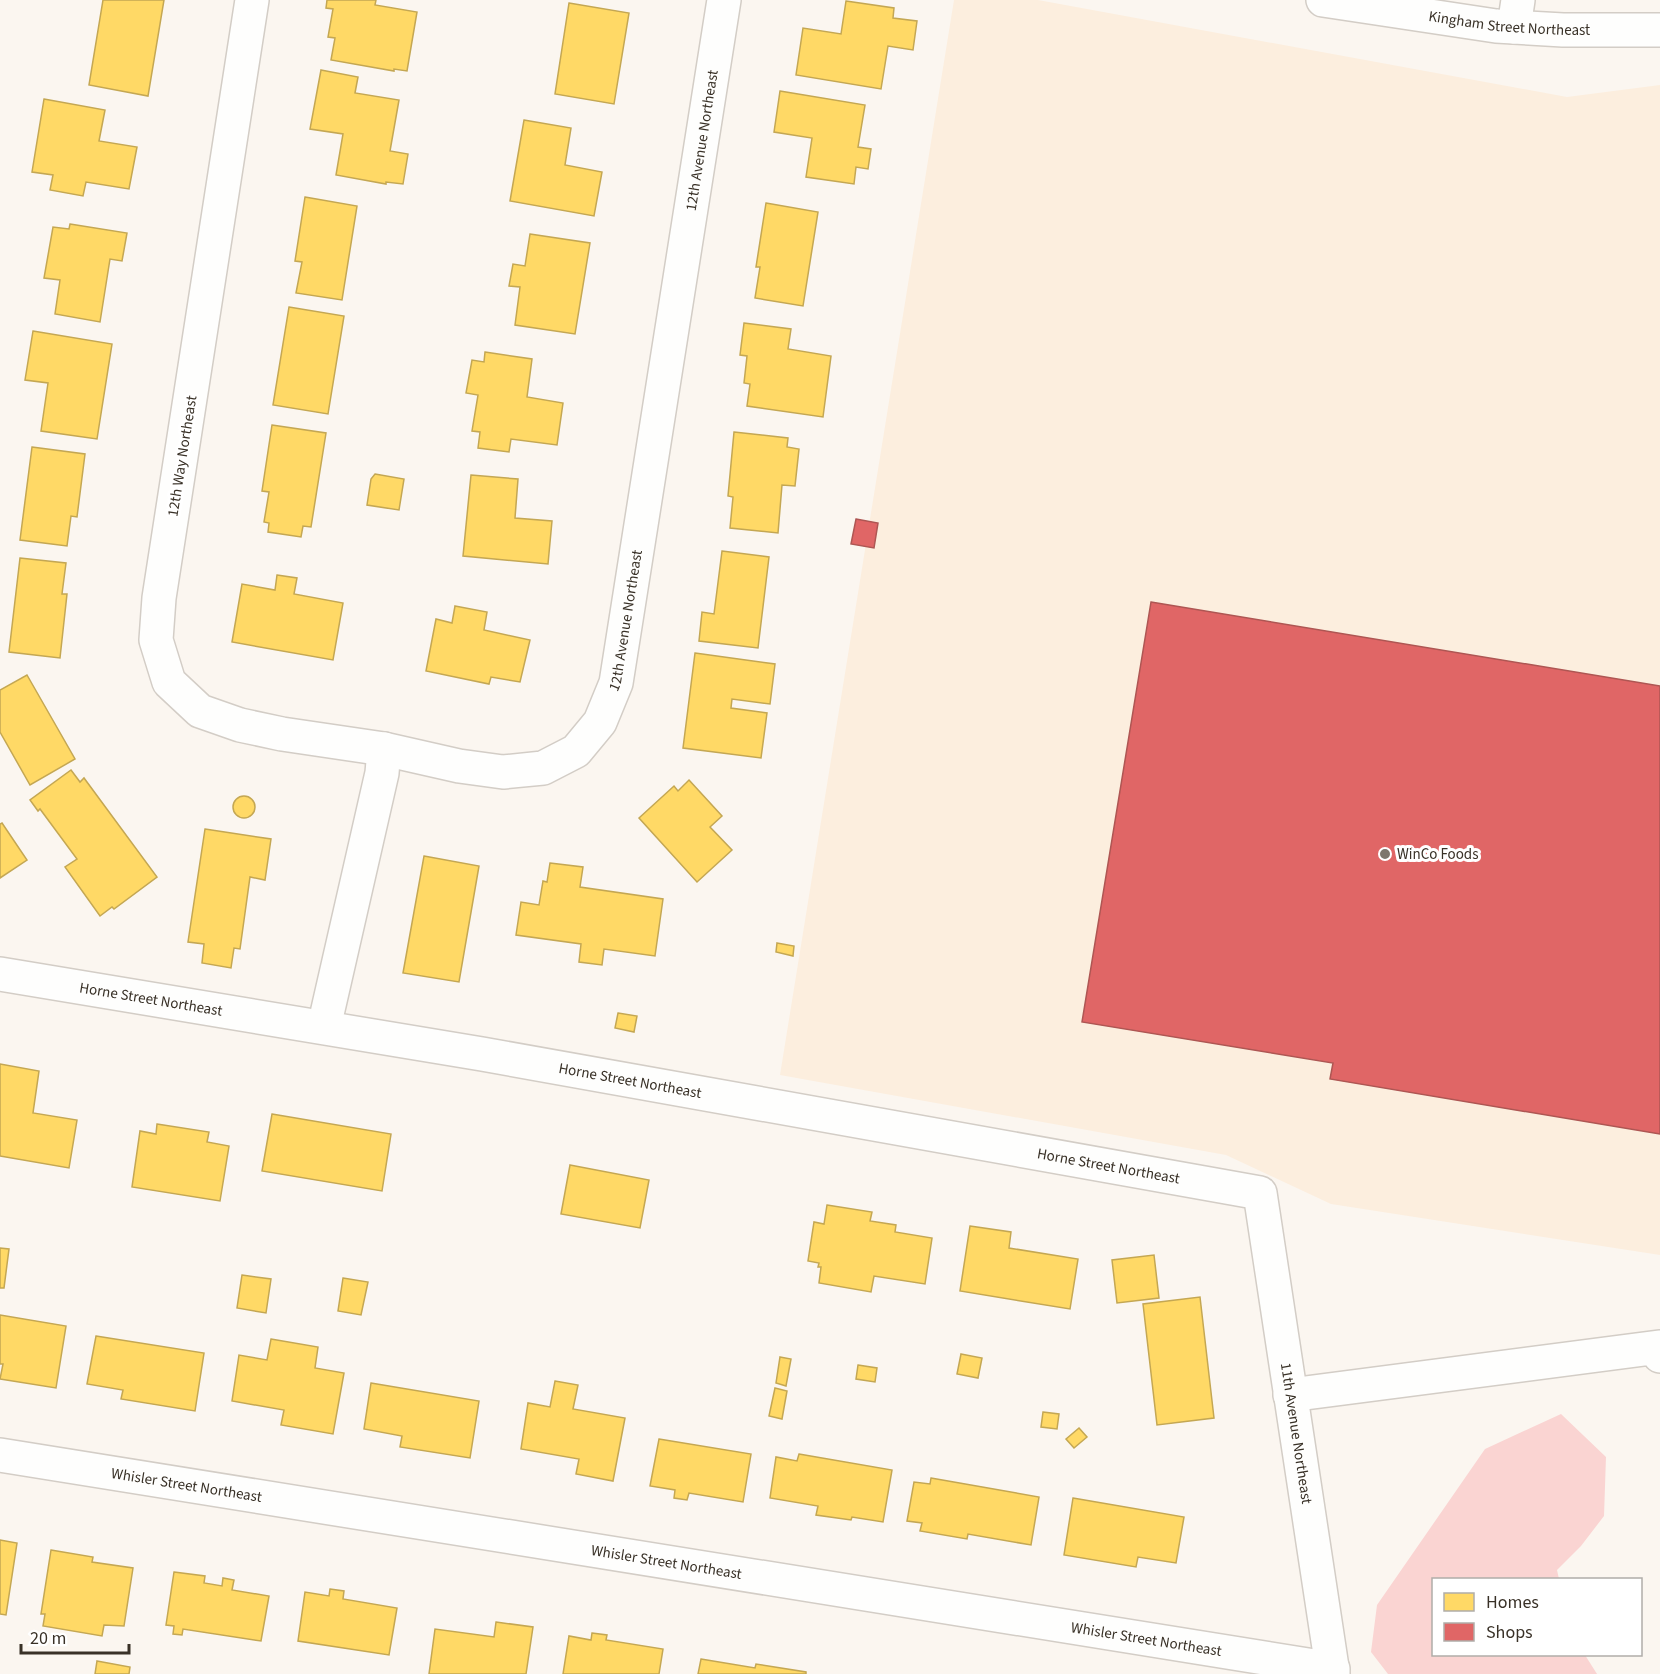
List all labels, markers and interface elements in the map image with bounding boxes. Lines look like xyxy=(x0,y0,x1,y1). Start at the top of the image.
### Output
street label: Kingham Street Northeast xyxy=(1427,6,1590,41)
street label: 12th Avenue Northeast xyxy=(681,68,724,213)
street label: 12th Way Northeast xyxy=(163,394,202,518)
street label: 12th Avenue Northeast xyxy=(604,548,648,695)
place label: WinCo Foods xyxy=(1397,844,1478,865)
marker: WinCo Foods xyxy=(1378,847,1392,861)
street label: Horne Street Northeast xyxy=(78,977,224,1022)
street label: Horne Street Northeast xyxy=(557,1058,703,1104)
street label: Horne Street Northeast xyxy=(1035,1143,1181,1189)
street label: 11th Avenue Northeast xyxy=(1275,1361,1317,1506)
street label: Whisler Street Northeast xyxy=(110,1463,263,1508)
street label: Whisler Street Northeast xyxy=(590,1540,743,1585)
legend xyxy=(1432,1578,1642,1656)
text: Homes xyxy=(1486,1590,1539,1615)
scale bar xyxy=(21,1617,129,1655)
street label: Whisler Street Northeast xyxy=(1069,1617,1223,1662)
text: Shops xyxy=(1486,1620,1533,1645)
text: 20 m xyxy=(30,1626,66,1651)

